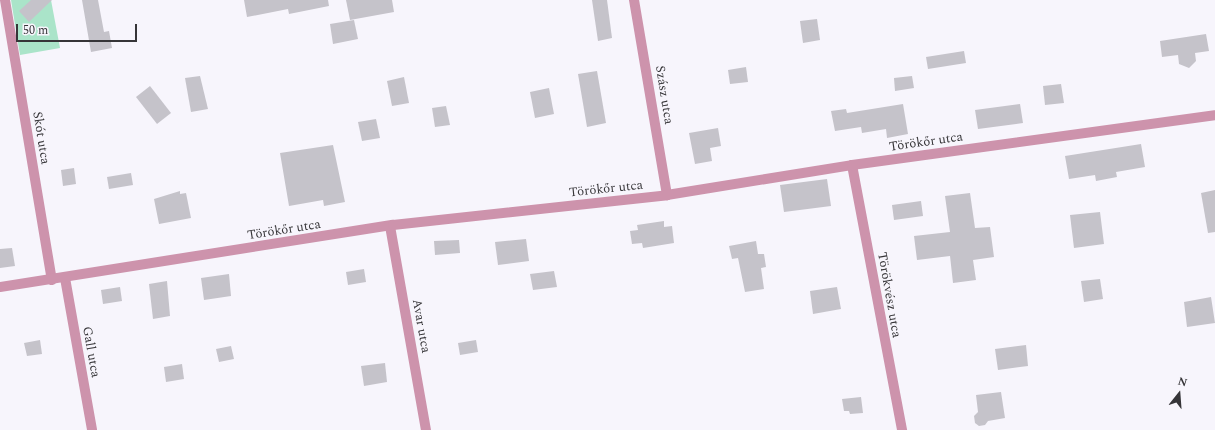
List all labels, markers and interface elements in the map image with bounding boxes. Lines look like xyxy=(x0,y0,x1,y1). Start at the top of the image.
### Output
scale bar xyxy=(18,16,139,42)
text: 50 m xyxy=(23,21,48,40)
street label: Szász utca xyxy=(652,65,676,125)
street label: Skót utca xyxy=(29,110,53,166)
street label: Törökőr utca xyxy=(888,129,964,155)
street label: Törökőr utca xyxy=(568,177,644,201)
street label: Törökőr utca xyxy=(246,216,322,244)
street label: Törökvész utca xyxy=(874,251,904,339)
street label: Avar utca xyxy=(409,298,433,354)
street label: Gall utca xyxy=(79,325,103,379)
text: N xyxy=(1176,373,1189,391)
north arrow xyxy=(1159,374,1199,414)

